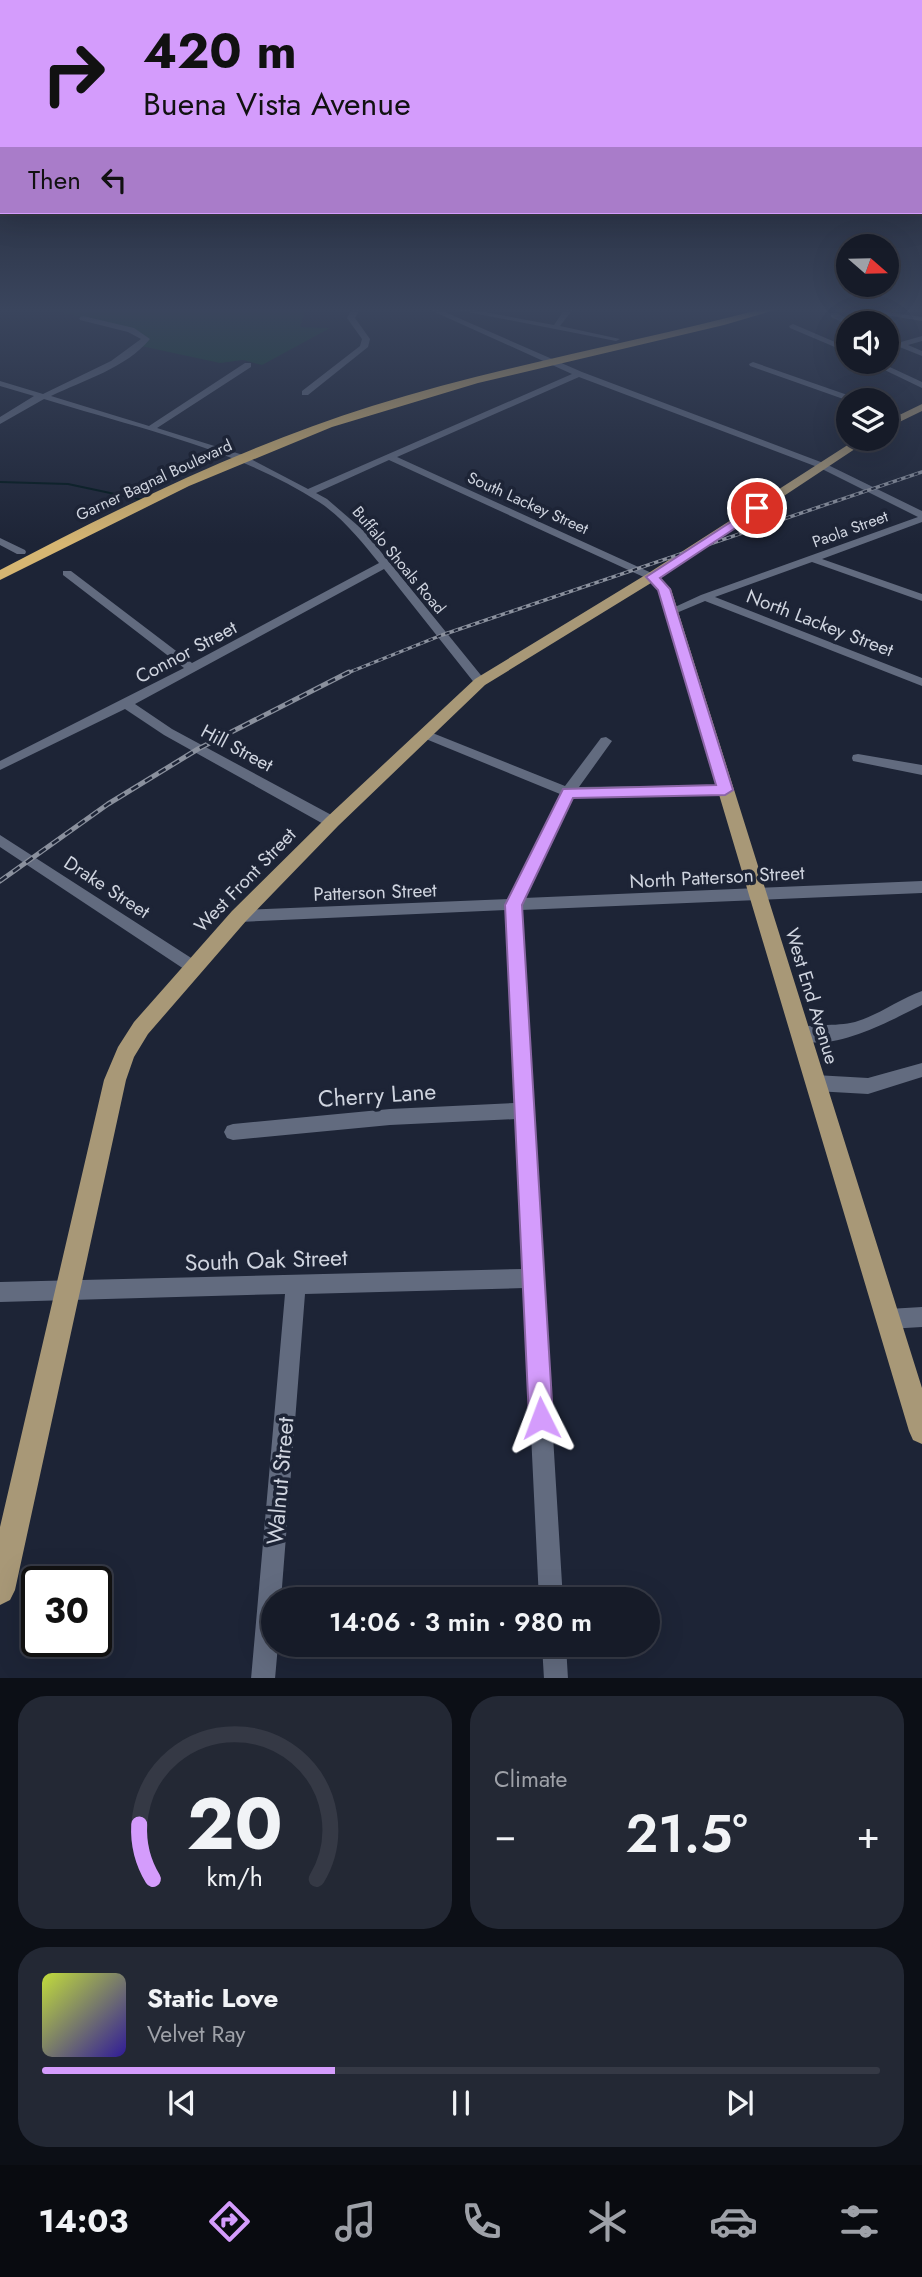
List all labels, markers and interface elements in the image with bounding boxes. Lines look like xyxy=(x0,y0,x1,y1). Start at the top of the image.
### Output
text: 420 m xyxy=(143,16,297,86)
icon: right xyxy=(28,28,119,119)
text: Buena Vista Avenue xyxy=(143,81,411,127)
text: Then xyxy=(28,161,81,199)
icon: left xyxy=(95,161,133,199)
north arrow xyxy=(836,234,900,298)
map controls xyxy=(836,234,899,451)
button: sound xyxy=(836,311,899,374)
button: layers xyxy=(836,388,899,451)
street label: Garner Bagnal Boulevard xyxy=(72,434,236,526)
street label: South Lackey Street xyxy=(464,466,592,540)
pin xyxy=(727,478,787,538)
icon: arrive xyxy=(738,489,776,527)
street label: Buffalo Shoals Road xyxy=(347,501,451,619)
street label: Paola Street xyxy=(809,505,891,553)
street label: North Lackey Street xyxy=(743,583,898,664)
street label: Connor Street xyxy=(131,614,242,690)
street label: Hill Street xyxy=(196,718,278,779)
street label: West Front Street xyxy=(188,821,302,938)
street label: Drake Street xyxy=(59,849,156,925)
street label: North Patterson Street xyxy=(629,859,806,895)
street label: Patterson Street xyxy=(313,876,438,908)
street label: West End Avenue xyxy=(778,925,846,1068)
street label: Cherry Lane xyxy=(317,1074,437,1116)
street label: South Oak Street xyxy=(184,1240,348,1280)
position arrow xyxy=(504,1381,578,1455)
street label: Walnut Street xyxy=(257,1415,303,1546)
speed limit sign: 30 xyxy=(21,1566,112,1657)
text: 14:06 · 3 min · 980 m xyxy=(329,1603,592,1641)
text: Climate xyxy=(494,1762,567,1796)
text: 20 xyxy=(187,1771,283,1876)
text: 21.5° xyxy=(626,1796,748,1872)
text: − xyxy=(494,1807,516,1862)
text: + xyxy=(857,1807,880,1862)
text: km/h xyxy=(207,1858,263,1894)
text: Static Love xyxy=(147,1979,279,2017)
text: Velvet Ray xyxy=(147,2017,245,2051)
icon: previous xyxy=(163,2084,201,2122)
icon: pause xyxy=(442,2084,480,2122)
icon: next xyxy=(721,2084,759,2122)
icon: directions xyxy=(205,2197,254,2246)
icon: music xyxy=(331,2197,380,2246)
icon: phone xyxy=(457,2197,506,2246)
icon: climate xyxy=(583,2197,632,2246)
icon: car xyxy=(709,2197,758,2246)
icon: filters xyxy=(835,2197,884,2246)
text: 14:03 xyxy=(38,2198,128,2244)

